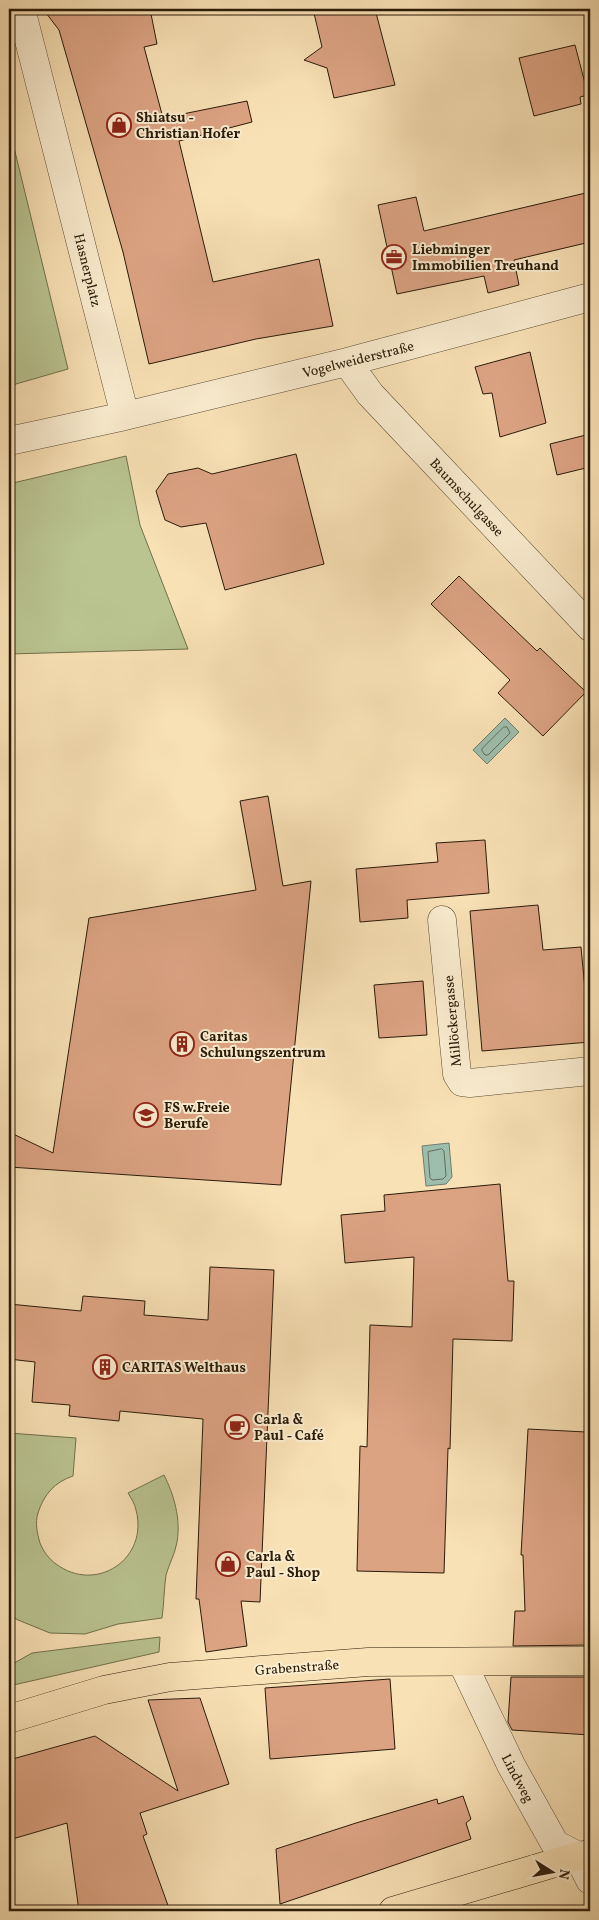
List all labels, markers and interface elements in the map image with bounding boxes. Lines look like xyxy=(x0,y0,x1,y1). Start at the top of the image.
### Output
place label: Shiatsu - Christian Hofer xyxy=(136,109,240,144)
shop icon: Shiatsu - Christian Hofer xyxy=(106,112,132,138)
street label: Hasnerplatz xyxy=(68,232,105,309)
place label: Liebminger Immobilien Treuhand xyxy=(412,241,559,276)
office icon: Liebminger Immobilien Treuhand xyxy=(381,244,407,270)
street label: Vogelweiderstraße xyxy=(301,337,417,384)
street label: Baumschulgasse xyxy=(424,455,508,542)
street label: Millöckergasse xyxy=(440,974,467,1067)
place label: Caritas Schulungszentrum xyxy=(200,1028,326,1063)
building icon: Caritas Schulungszentrum xyxy=(169,1031,195,1057)
place label: FS w.Freie Berufe xyxy=(164,1099,230,1134)
school or university icon: FS w.Freie Berufe xyxy=(133,1102,159,1128)
building icon: CARITAS Welthaus xyxy=(92,1354,118,1380)
place label: CARITAS Welthaus xyxy=(122,1359,246,1378)
place label: Carla & Paul - Café xyxy=(254,1411,324,1446)
cafe icon: Carla & Paul - Café xyxy=(224,1414,250,1440)
place label: Carla & Paul - Shop xyxy=(246,1548,320,1583)
shop icon: Carla & Paul - Shop xyxy=(215,1551,241,1577)
street label: Grabenstraße xyxy=(254,1656,340,1681)
street label: Lindweg xyxy=(496,1751,537,1806)
north arrow xyxy=(526,1848,576,1898)
text: N xyxy=(553,1867,574,1881)

